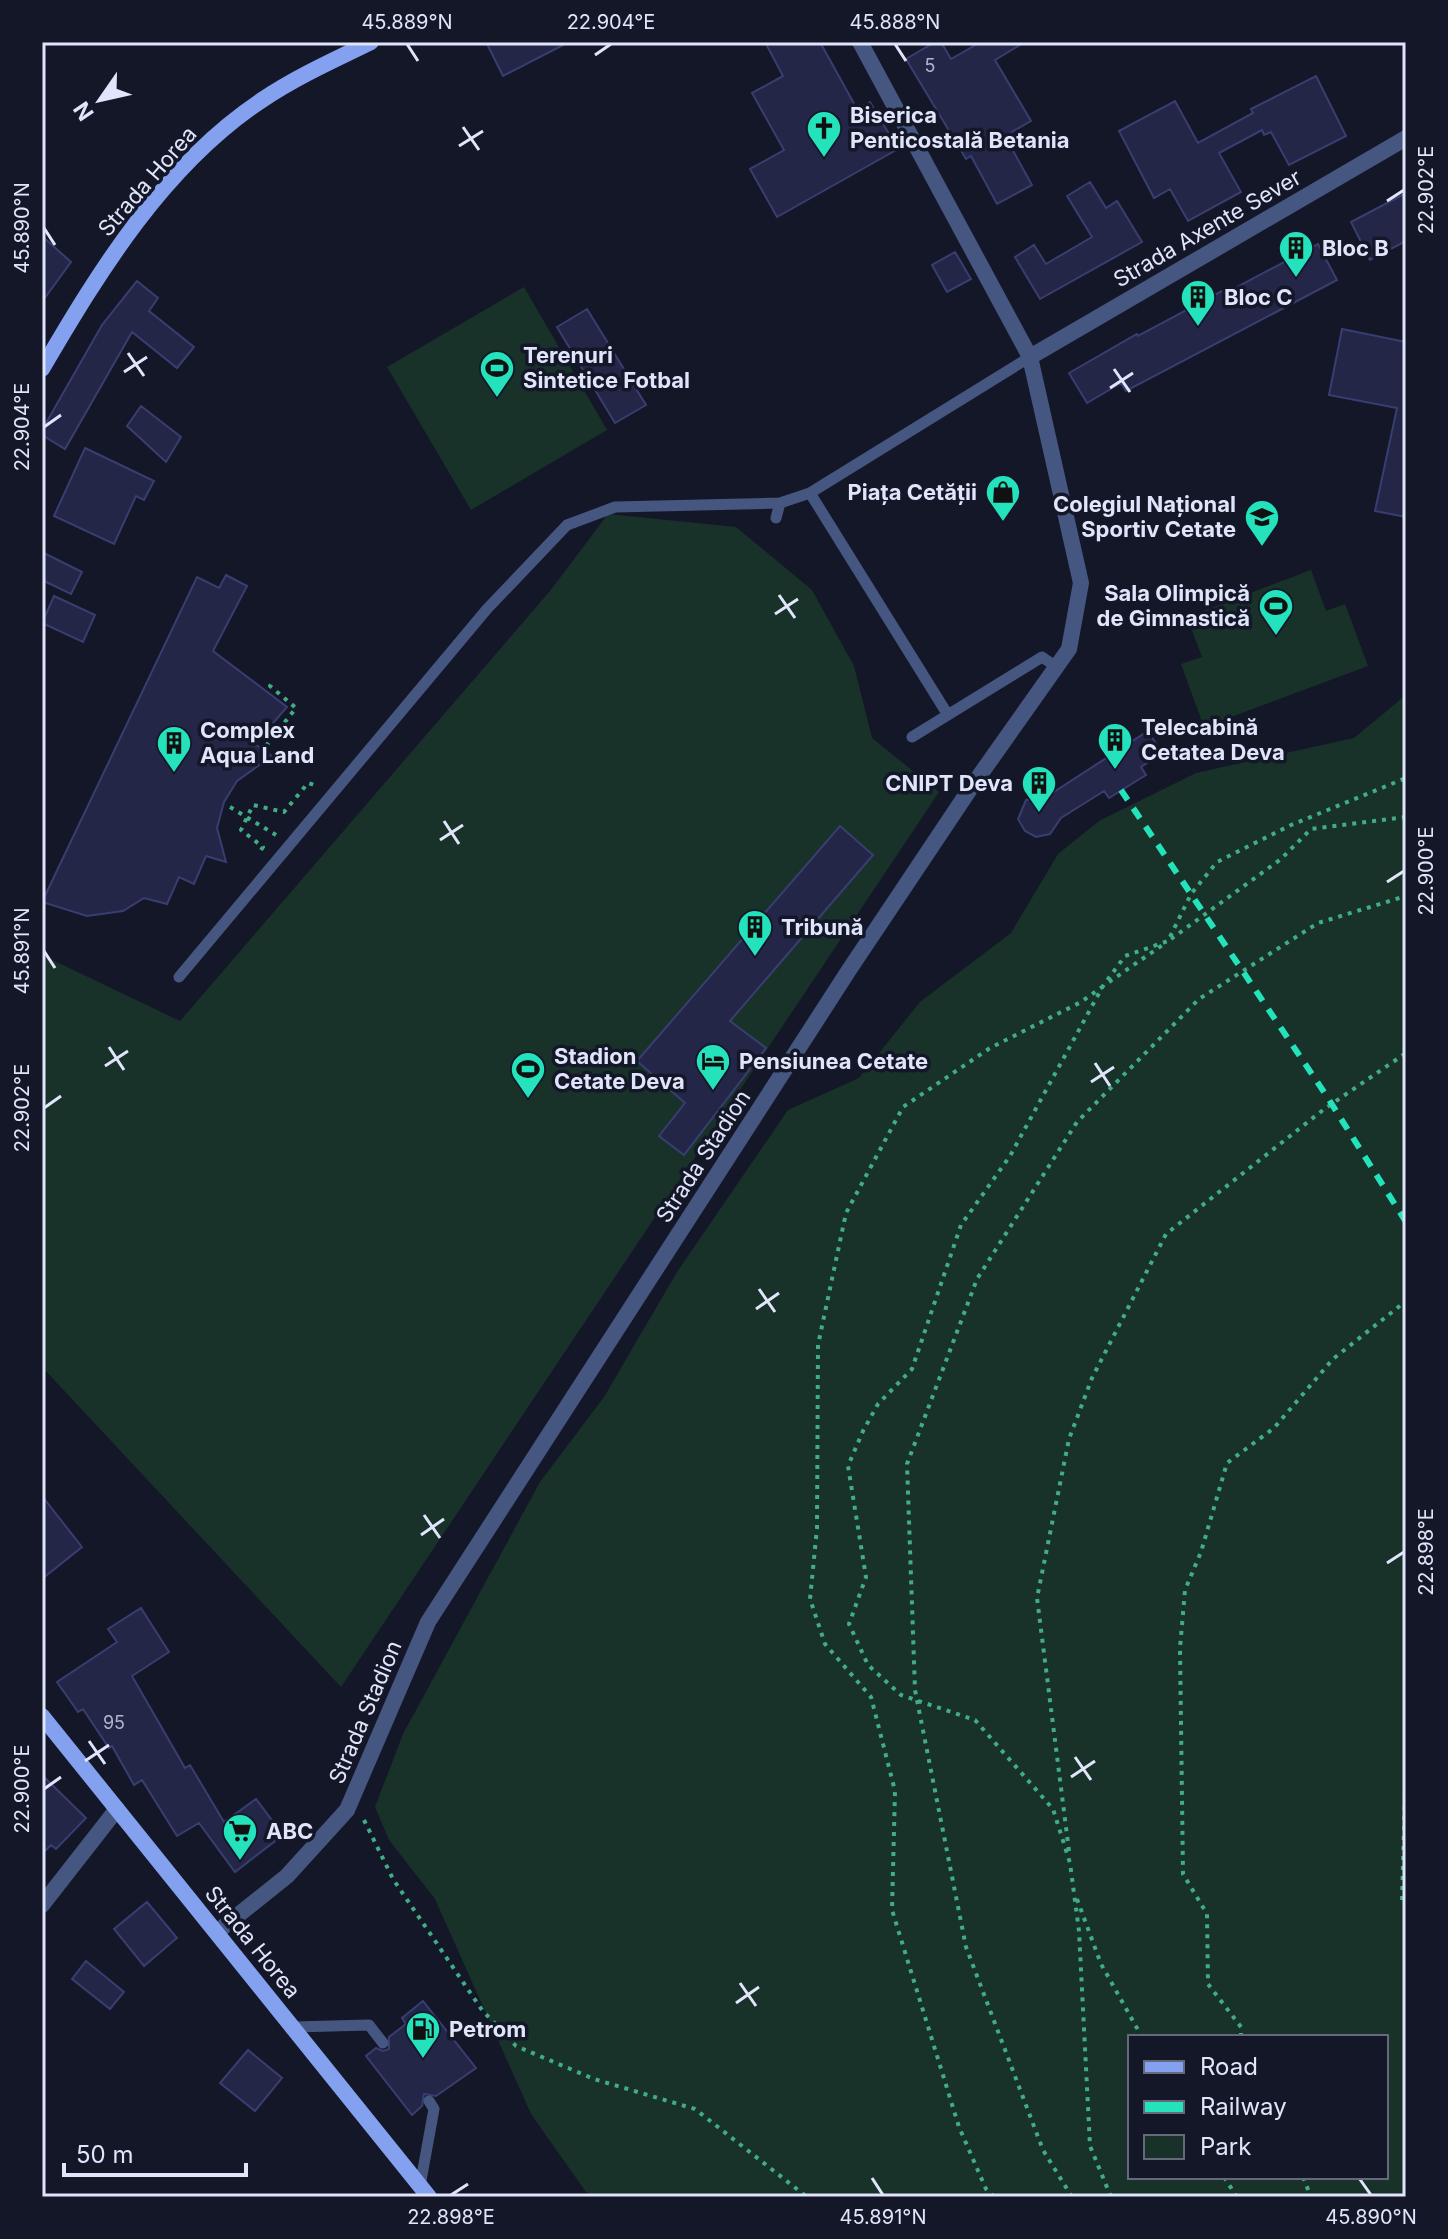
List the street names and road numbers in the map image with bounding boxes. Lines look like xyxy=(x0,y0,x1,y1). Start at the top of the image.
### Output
street label: Strada Horea xyxy=(92,121,202,241)
street label: Strada Axente Sever xyxy=(1109,164,1305,292)
street label: Strada Stadion xyxy=(651,1085,755,1227)
street label: Strada Stadion xyxy=(323,1637,407,1787)
street label: Strada Horea xyxy=(200,1881,306,2003)

